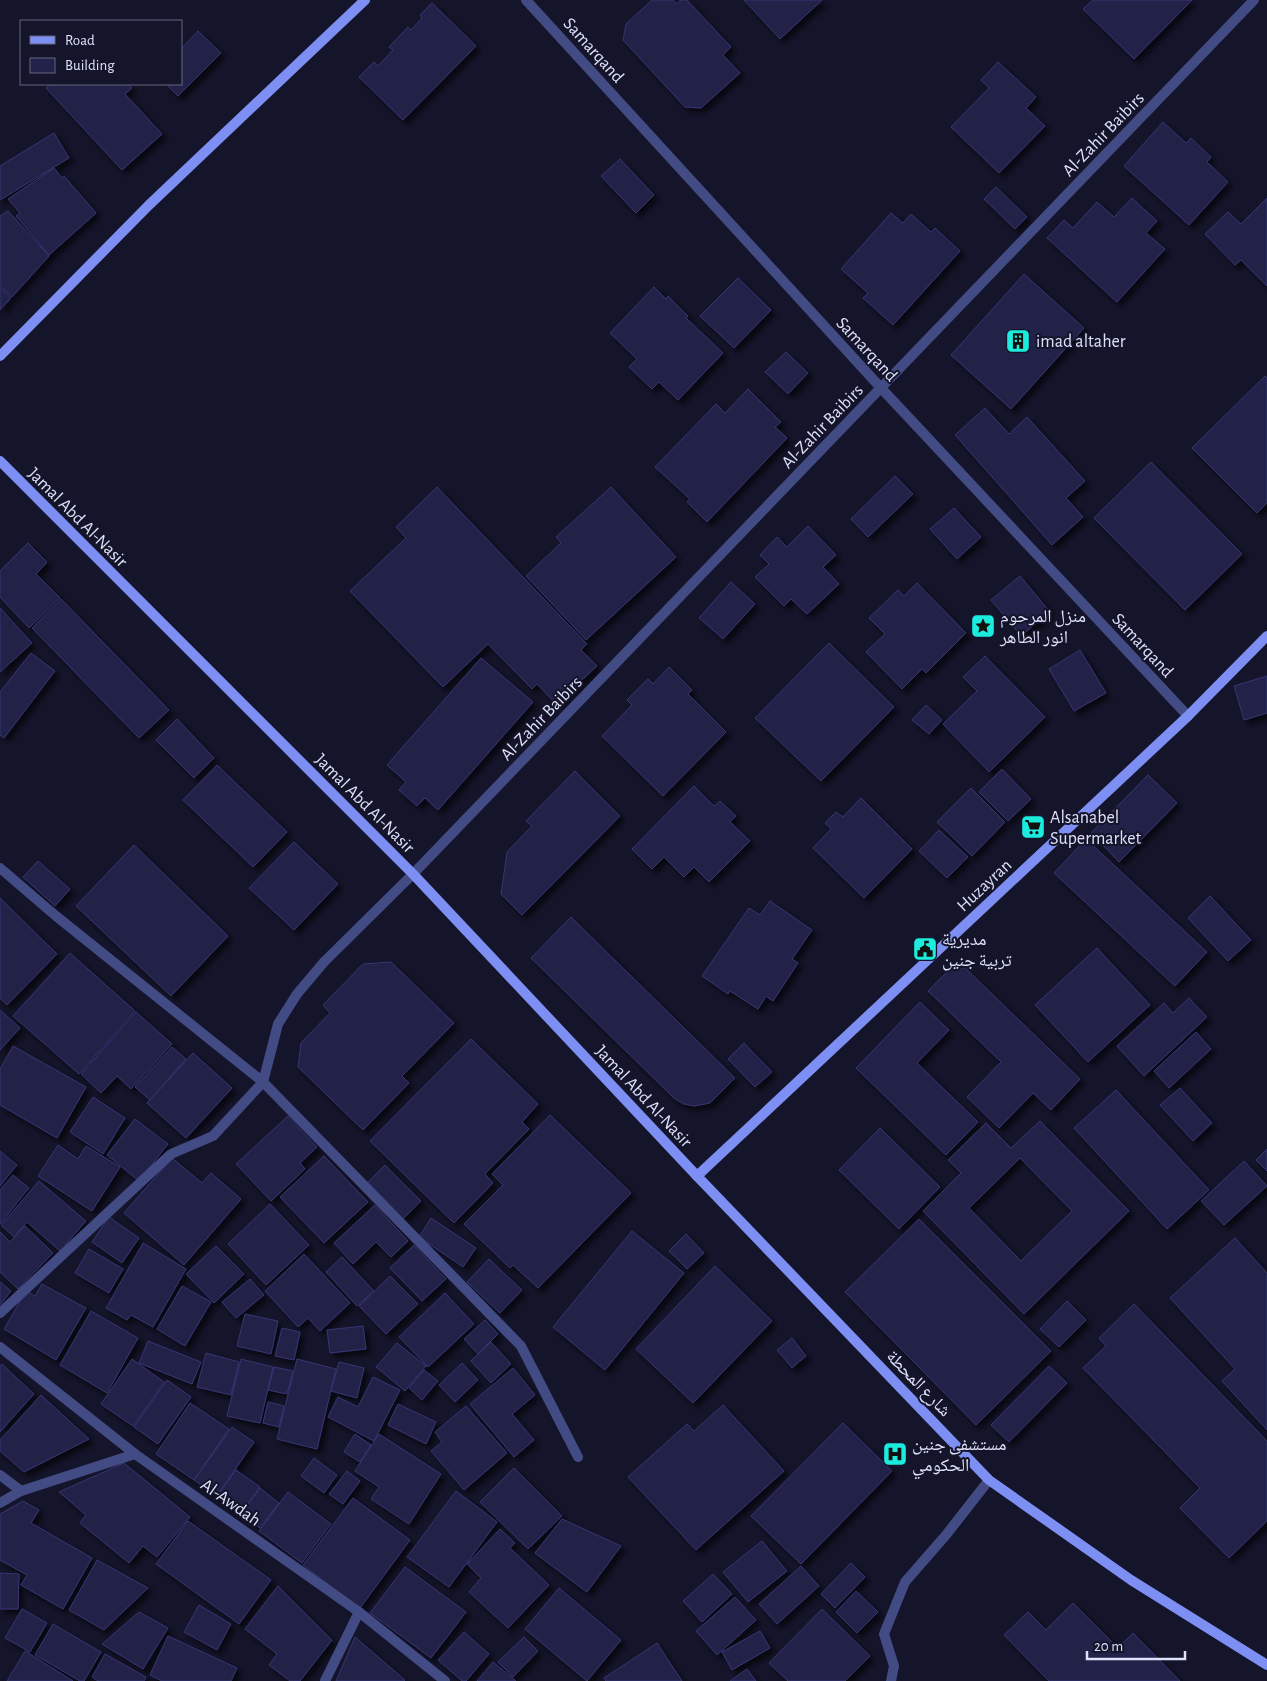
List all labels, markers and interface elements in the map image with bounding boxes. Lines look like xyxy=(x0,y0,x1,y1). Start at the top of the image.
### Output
street label: Samarqand xyxy=(560,15,627,87)
legend xyxy=(20,20,182,85)
text: Road xyxy=(65,33,95,48)
text: Building xyxy=(65,58,115,73)
street label: Al-Zahir Baibirs xyxy=(1059,89,1148,180)
street label: Samarqand xyxy=(832,314,900,385)
building icon: imad altaher xyxy=(1005,328,1031,354)
place label: imad altaher xyxy=(1036,333,1126,351)
street label: Al-Zahir Baibirs xyxy=(778,381,867,472)
street label: Jamal Abd Al-Nasir xyxy=(24,465,131,571)
place label: منزل المرحوم انور الطاهر xyxy=(999,608,1086,647)
street label: Samarqand xyxy=(1108,610,1176,681)
place icon: منزل المرحوم انور الطاهر xyxy=(970,613,996,639)
street label: Al-Zahir Baibirs xyxy=(497,673,586,764)
street label: Jamal Abd Al-Nasir xyxy=(311,751,418,857)
place label: Alsanabel Supermarket xyxy=(1050,809,1142,848)
supermarket icon: Alsanabel Supermarket xyxy=(1020,814,1046,840)
street label: Huzayran xyxy=(954,856,1016,915)
place label: مديرية تربية جنين xyxy=(942,931,1012,971)
public building icon: مديرية تربية جنين xyxy=(912,936,938,962)
street label: Jamal Abd Al-Nasir xyxy=(592,1042,695,1151)
street label: شارع المحطة xyxy=(882,1347,954,1421)
place label: مستشفى جنين الحكومي xyxy=(912,1436,1007,1480)
hospital icon: مستشفى جنين الحكومي xyxy=(882,1441,908,1467)
street label: Al-Awdah xyxy=(197,1476,264,1530)
scale bar xyxy=(1087,1628,1184,1660)
text: 20 m xyxy=(1094,1639,1123,1654)

